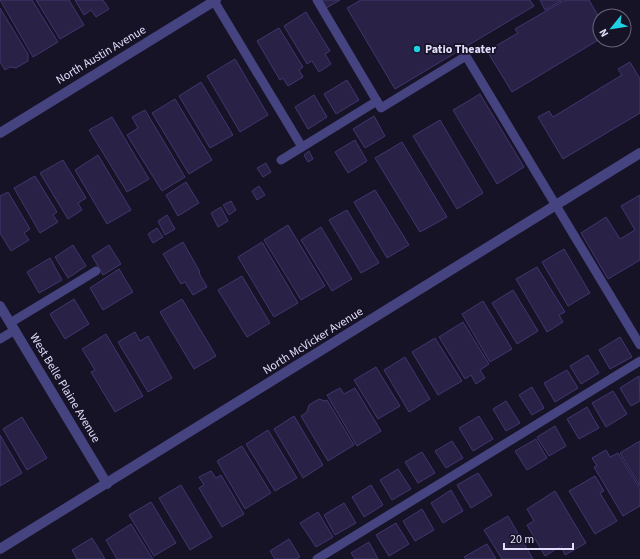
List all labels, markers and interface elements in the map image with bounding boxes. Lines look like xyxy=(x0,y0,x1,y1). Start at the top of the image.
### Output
north arrow xyxy=(592,8,632,48)
street label: North Austin Avenue xyxy=(53,21,149,89)
text: N xyxy=(595,26,612,40)
place label: Patio Theater xyxy=(425,41,496,58)
marker: Patio Theater xyxy=(412,44,422,54)
street label: North McVicker Avenue xyxy=(260,303,366,379)
street label: West Belle Plaine Avenue xyxy=(26,330,104,446)
scale bar xyxy=(504,525,573,551)
text: 20 m xyxy=(510,531,534,548)

